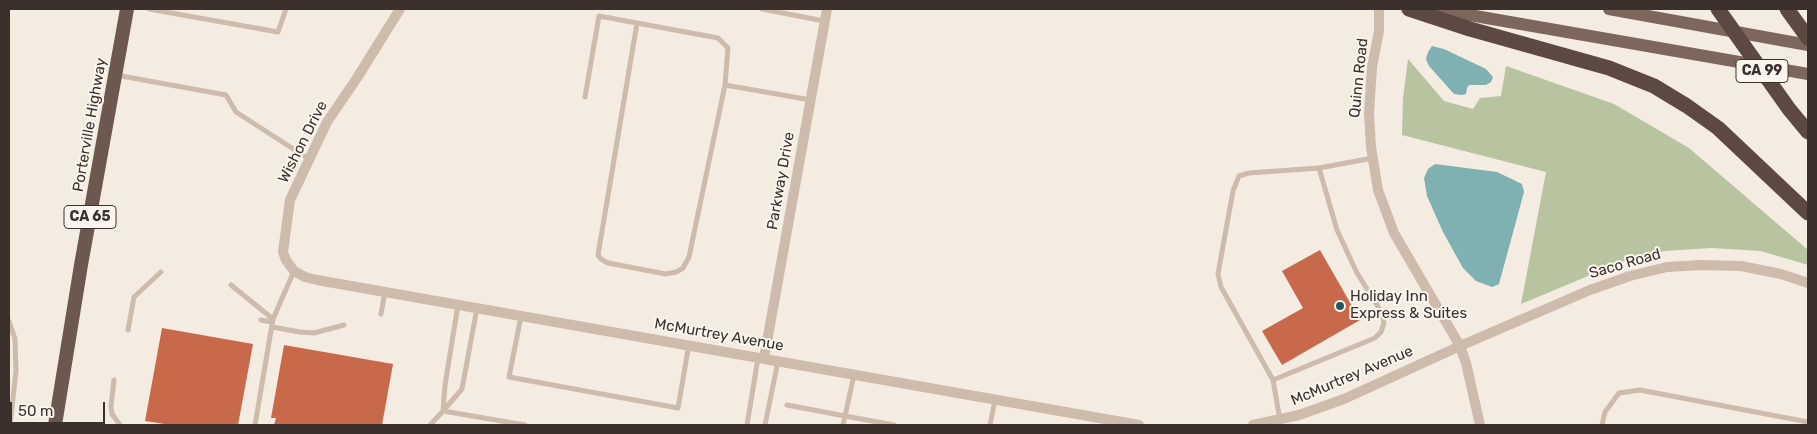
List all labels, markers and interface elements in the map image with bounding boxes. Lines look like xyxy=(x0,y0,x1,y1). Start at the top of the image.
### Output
street label: Quinn Road xyxy=(1346,37,1372,119)
street label: Porterville Highway xyxy=(69,57,111,193)
road number: CA 99 xyxy=(1736,59,1788,82)
street label: Wishon Drive xyxy=(275,98,331,186)
street label: Parkway Drive xyxy=(764,131,798,231)
road number: CA 65 xyxy=(64,206,116,228)
street label: Saco Road xyxy=(1587,245,1663,283)
place label: Holiday Inn Express & Suites xyxy=(1350,288,1467,323)
marker: Holiday Inn Express & Suites xyxy=(1334,300,1346,312)
street label: McMurtrey Avenue xyxy=(653,315,785,355)
street label: McMurtrey Avenue xyxy=(1288,342,1416,410)
scale bar xyxy=(12,392,108,424)
text: 50 m xyxy=(18,402,53,420)

